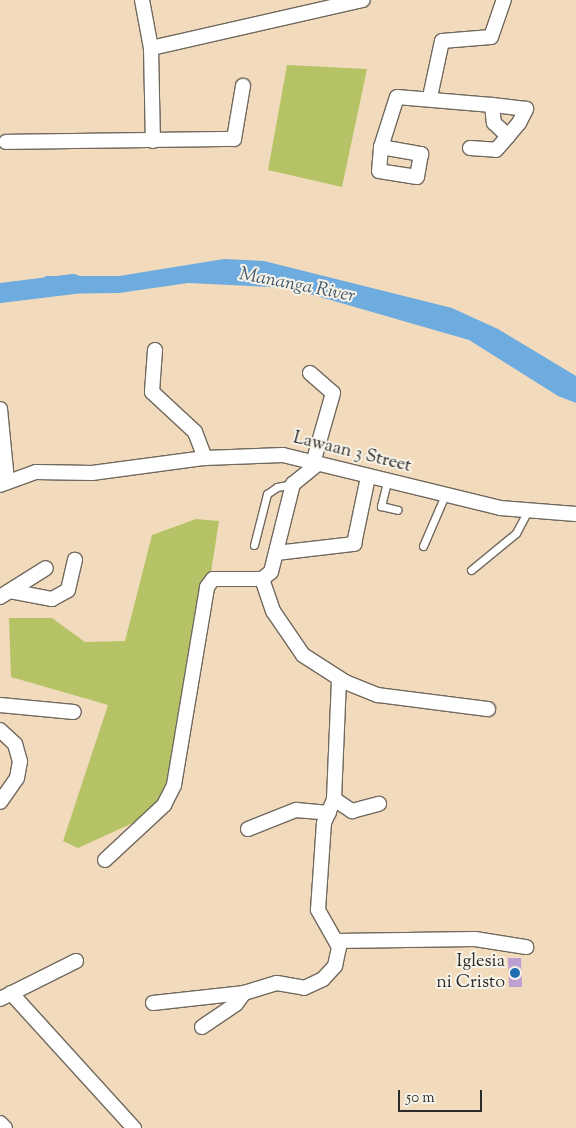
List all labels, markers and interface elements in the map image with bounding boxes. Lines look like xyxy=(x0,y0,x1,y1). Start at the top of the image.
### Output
water label: Mananga River xyxy=(237,264,357,308)
street label: Lawaan 3 Street xyxy=(291,428,413,478)
place label: Iglesia ni Cristo xyxy=(436,952,505,994)
marker: Iglesia ni Cristo xyxy=(509,967,521,979)
scale bar xyxy=(401,1080,485,1112)
text: 50 m xyxy=(406,1088,435,1109)

